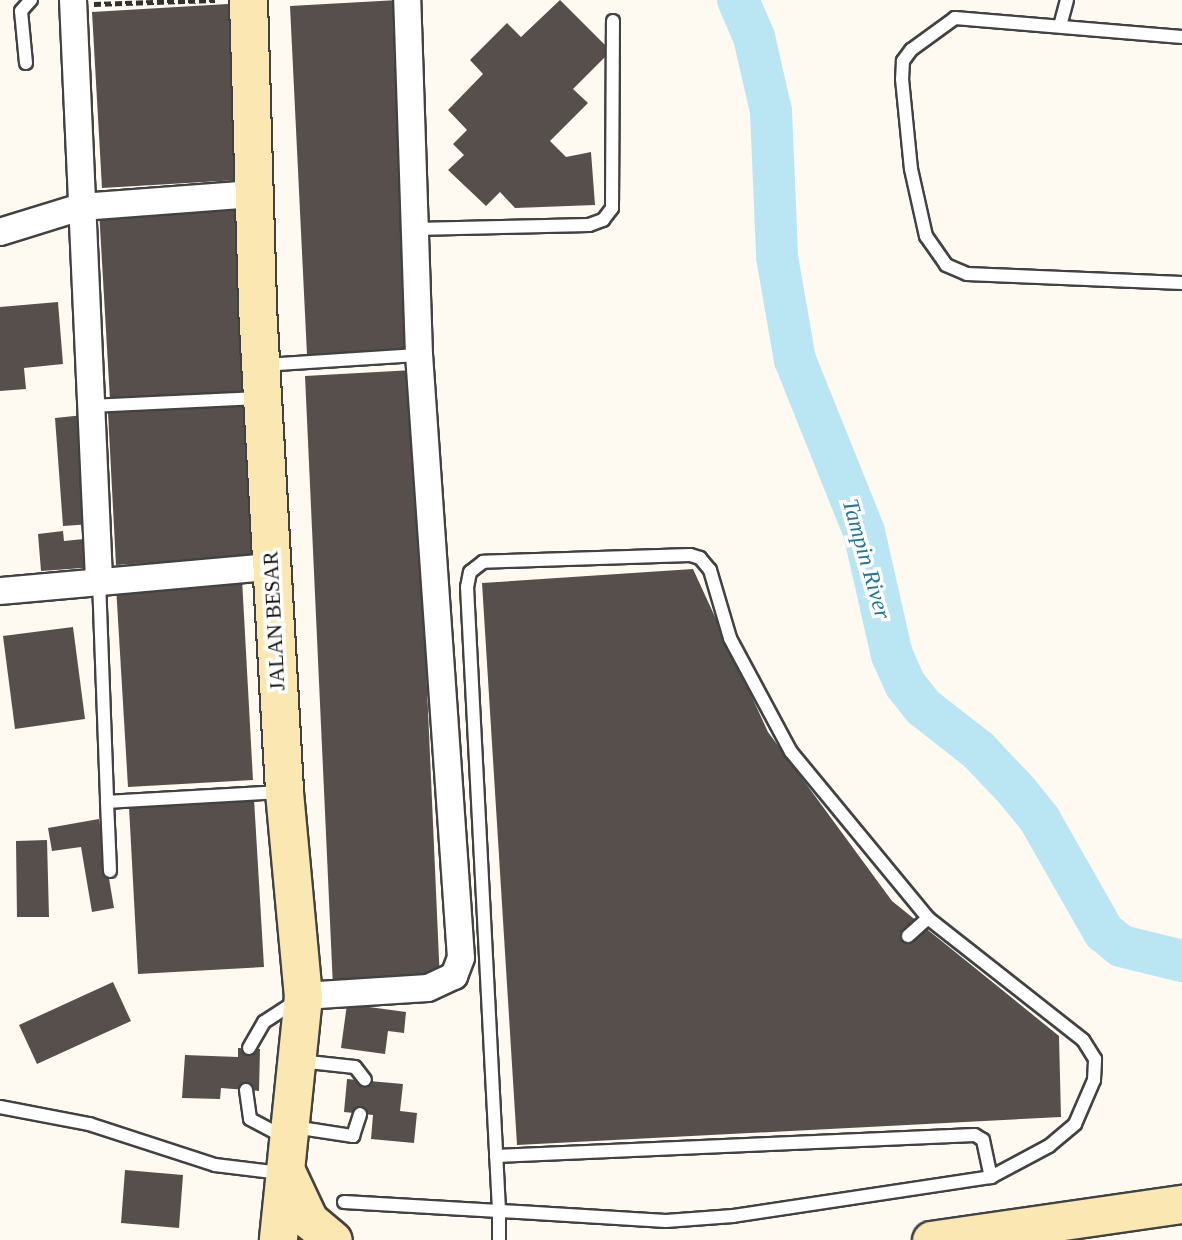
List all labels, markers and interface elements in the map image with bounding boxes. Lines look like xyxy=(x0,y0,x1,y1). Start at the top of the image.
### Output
water label: Tampin River xyxy=(836,496,896,622)
street label: JALAN BESAR xyxy=(258,551,290,691)

